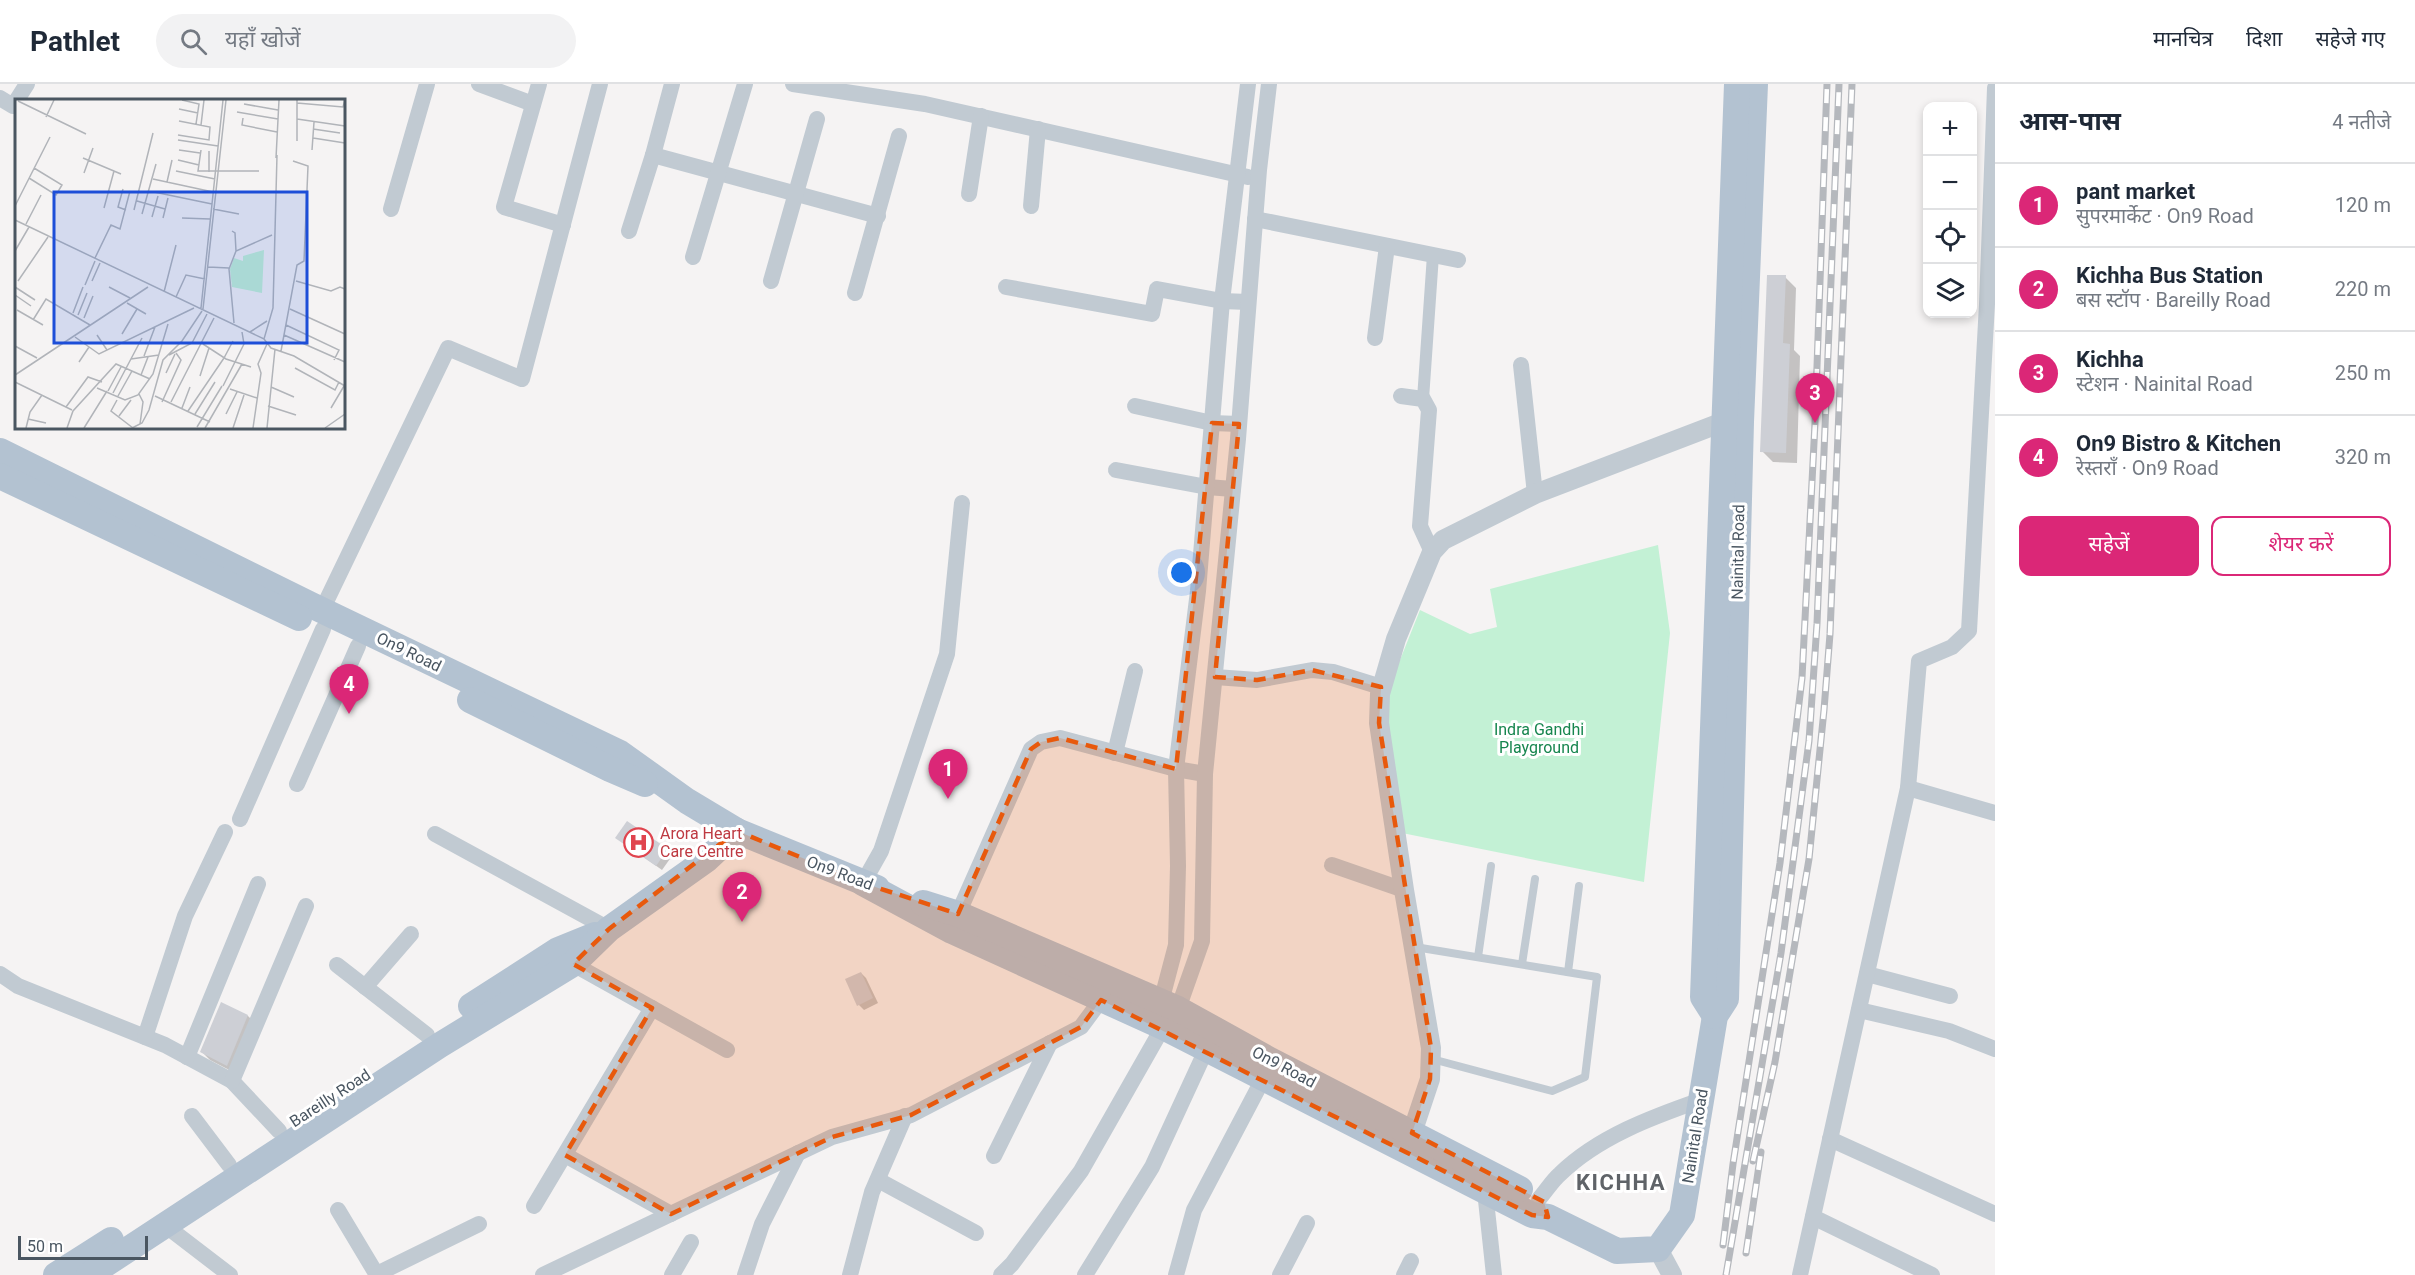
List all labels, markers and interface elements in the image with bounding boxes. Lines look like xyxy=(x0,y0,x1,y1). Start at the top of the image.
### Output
search box xyxy=(156,14,576,68)
text: Pathlet xyxy=(30,25,120,58)
icon: search xyxy=(177,25,210,58)
text: यहाँ खोजें xyxy=(225,27,301,52)
text: मानचित्र xyxy=(2153,27,2213,51)
text: दिशा xyxy=(2246,27,2282,51)
text: सहेजे गए xyxy=(2315,27,2385,51)
inset map xyxy=(15,99,345,429)
map controls xyxy=(1923,102,1977,318)
button: + xyxy=(1923,102,1977,156)
text: आस-पास xyxy=(2019,106,2121,136)
text: 4 नतीजे xyxy=(2332,110,2391,134)
button: − xyxy=(1923,156,1977,210)
text: pant market xyxy=(2076,179,2195,204)
text: 1 xyxy=(2033,193,2044,217)
text: 120 m xyxy=(2335,193,2391,217)
text: सुपरमार्केट · On9 Road xyxy=(2076,204,2254,228)
button: locate xyxy=(1923,210,1977,264)
text: Kichha Bus Station xyxy=(2076,263,2263,288)
button: layers xyxy=(1923,264,1977,318)
text: 2 xyxy=(2033,277,2044,301)
text: 220 m xyxy=(2335,277,2391,301)
text: बस स्टॉप · Bareilly Road xyxy=(2076,288,2271,312)
text: Kichha xyxy=(2076,347,2144,372)
text: 3 xyxy=(2033,361,2044,385)
text: 250 m xyxy=(2335,361,2391,385)
text: स्टेशन · Nainital Road xyxy=(2076,372,2253,396)
pin: 3 xyxy=(1796,374,1834,423)
text: On9 Bistro & Kitchen xyxy=(2076,431,2281,456)
text: 4 xyxy=(2033,445,2044,469)
text: 320 m xyxy=(2335,445,2391,469)
text: रेस्तराँ · On9 Road xyxy=(2076,456,2219,480)
street label: Nainital Road xyxy=(1728,504,1748,600)
button: सहेजें xyxy=(2019,516,2199,576)
button: शेयर करें xyxy=(2211,516,2391,576)
your location xyxy=(1167,558,1196,587)
street label: On9 Road xyxy=(374,628,444,676)
pin: 4 xyxy=(330,664,368,714)
park label: Indra Gandhi Playground xyxy=(1494,720,1584,757)
pin: 1 xyxy=(928,750,968,799)
place label: Arora Heart Care Centre xyxy=(660,824,744,861)
hospital icon: Arora Heart Care Centre xyxy=(623,826,655,858)
street label: On9 Road xyxy=(804,852,876,894)
pin: 2 xyxy=(722,872,762,922)
street label: On9 Road xyxy=(1249,1042,1319,1092)
street label: Bareilly Road xyxy=(286,1065,374,1131)
street label: Nainital Road xyxy=(1678,1087,1712,1185)
district label: KICHHA xyxy=(1576,1170,1666,1195)
scale bar xyxy=(18,1233,148,1260)
text: 50 m xyxy=(27,1237,63,1256)

